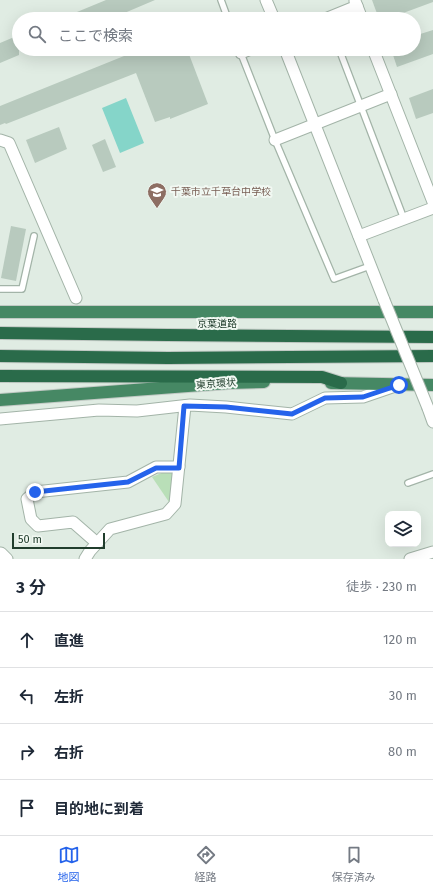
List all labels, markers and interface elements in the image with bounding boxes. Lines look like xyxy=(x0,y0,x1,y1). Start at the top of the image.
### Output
search box xyxy=(12,12,421,56)
icon: search xyxy=(26,23,48,45)
text: ここで検索 xyxy=(58,27,133,45)
school or university icon: 千葉市立千草台中学校 xyxy=(146,181,168,209)
place label: 千葉市立千草台中学校 xyxy=(171,186,271,198)
street label: 京葉道路 xyxy=(197,318,237,330)
route start xyxy=(390,376,408,394)
street label: 東京環状 xyxy=(196,377,236,391)
route end xyxy=(26,483,44,501)
map controls xyxy=(385,511,421,547)
button: layers xyxy=(385,511,421,547)
scale bar xyxy=(12,531,105,550)
text: 50 m xyxy=(18,533,42,546)
text: 3 分 xyxy=(16,577,46,598)
text: 徒歩 · 230 m xyxy=(346,579,417,594)
icon: ahead xyxy=(16,629,38,651)
text: 直進 xyxy=(54,632,84,650)
text: 120 m xyxy=(383,632,417,647)
icon: left xyxy=(16,685,38,707)
text: 左折 xyxy=(54,688,84,706)
text: 30 m xyxy=(389,688,417,703)
icon: right xyxy=(16,741,38,763)
text: 右折 xyxy=(54,744,84,762)
text: 80 m xyxy=(388,744,417,759)
icon: arrive xyxy=(16,797,38,819)
text: 目的地に到着 xyxy=(54,800,144,818)
tab: 地図 xyxy=(58,844,80,884)
tab: 経路 xyxy=(195,844,217,884)
tab: 保存済み xyxy=(332,844,376,884)

